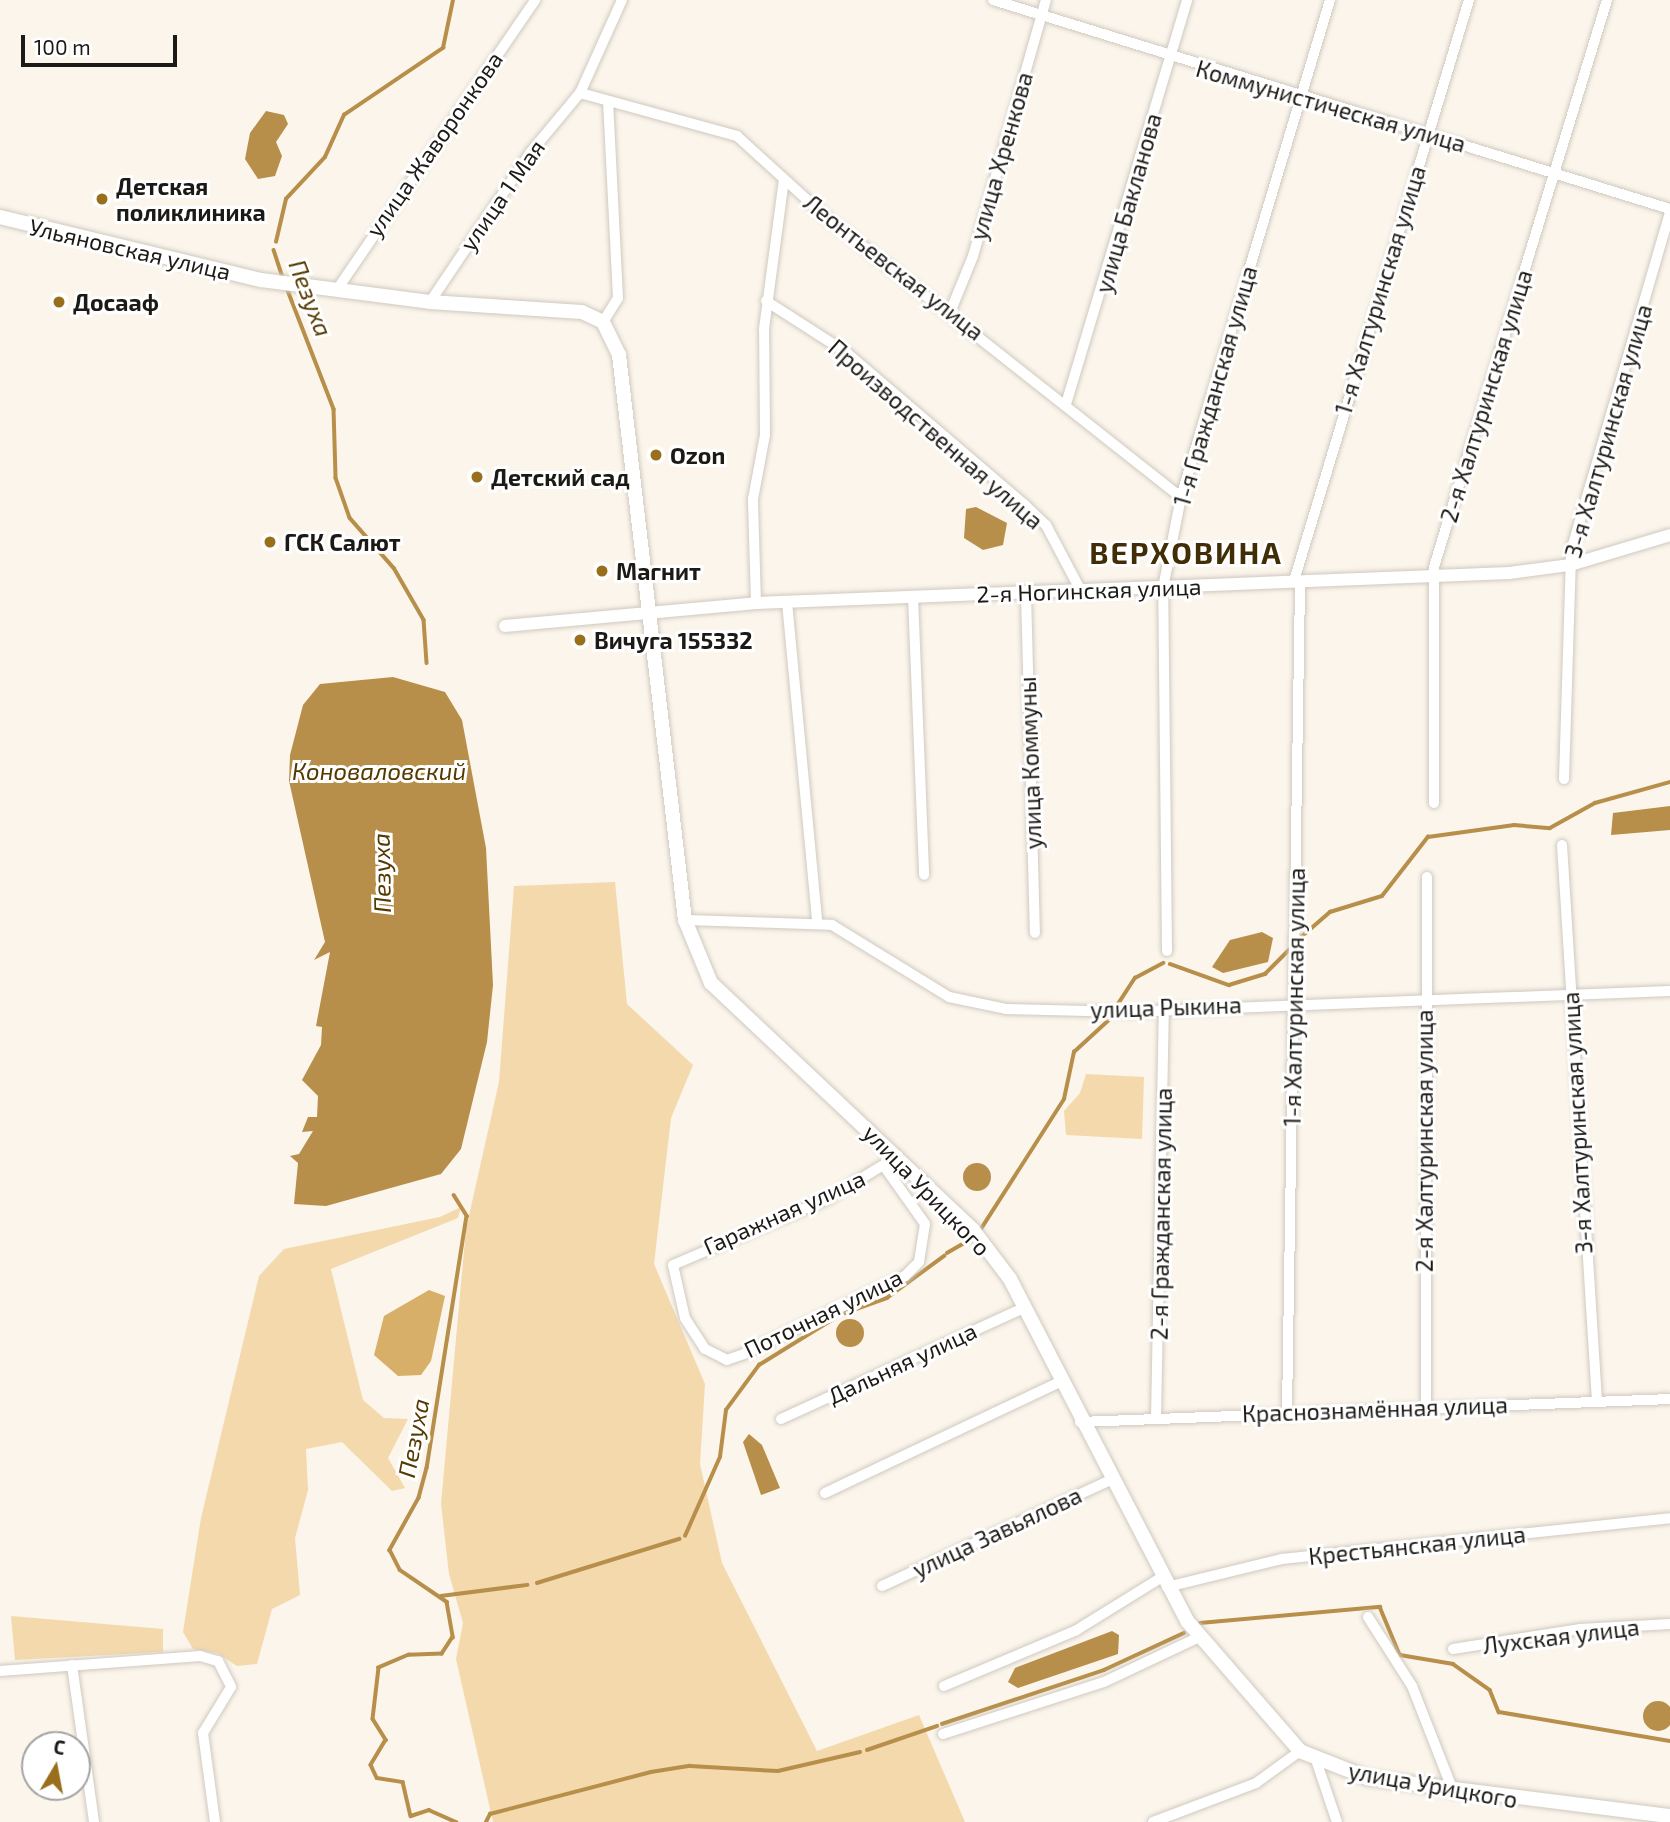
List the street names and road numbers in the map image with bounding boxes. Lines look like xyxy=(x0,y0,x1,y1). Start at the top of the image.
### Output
street label: улица Жаворонкова xyxy=(360,46,508,242)
street label: Коммунистическая улица xyxy=(1193,54,1469,158)
street label: улица Хренкова xyxy=(964,69,1038,243)
street label: улица Бакланова xyxy=(1089,110,1167,296)
street label: улица 1 Мая xyxy=(454,134,550,256)
street label: 1-я Халтуринская улица xyxy=(1329,162,1431,418)
street label: Леонтьевская улица xyxy=(799,188,989,346)
street label: Ульяновская улица xyxy=(27,212,233,286)
street label: 1-я Гражданская улица xyxy=(1167,263,1263,509)
street label: 2-я Халтуринская улица xyxy=(1434,266,1538,526)
street label: 3-я Халтуринская улица xyxy=(1559,301,1657,561)
street label: Производственная улица xyxy=(823,333,1049,535)
street label: 2-я Ногинская улица xyxy=(976,572,1202,608)
street label: улица Коммуны xyxy=(1013,676,1047,850)
street label: 1-я Халтуринская улица xyxy=(1278,867,1310,1127)
street label: улица Рыкина xyxy=(1090,991,1242,1023)
street label: 3-я Халтуринская улица xyxy=(1556,991,1598,1255)
street label: 2-я Халтуринская улица xyxy=(1410,1010,1438,1272)
street label: 2-я Гражданская улица xyxy=(1145,1088,1177,1340)
street label: улица Урицкого xyxy=(858,1119,996,1261)
street label: Гаражная улица xyxy=(699,1164,869,1260)
street label: Поточная улица xyxy=(739,1263,907,1363)
street label: Дальняя улица xyxy=(823,1316,981,1410)
street label: Краснознамённая улица xyxy=(1242,1391,1508,1427)
street label: улица Завьялова xyxy=(908,1481,1086,1583)
street label: Крестьянская улица xyxy=(1307,1520,1527,1570)
street label: Лухская улица xyxy=(1481,1613,1641,1659)
street label: улица Урицкого xyxy=(1346,1757,1520,1813)

